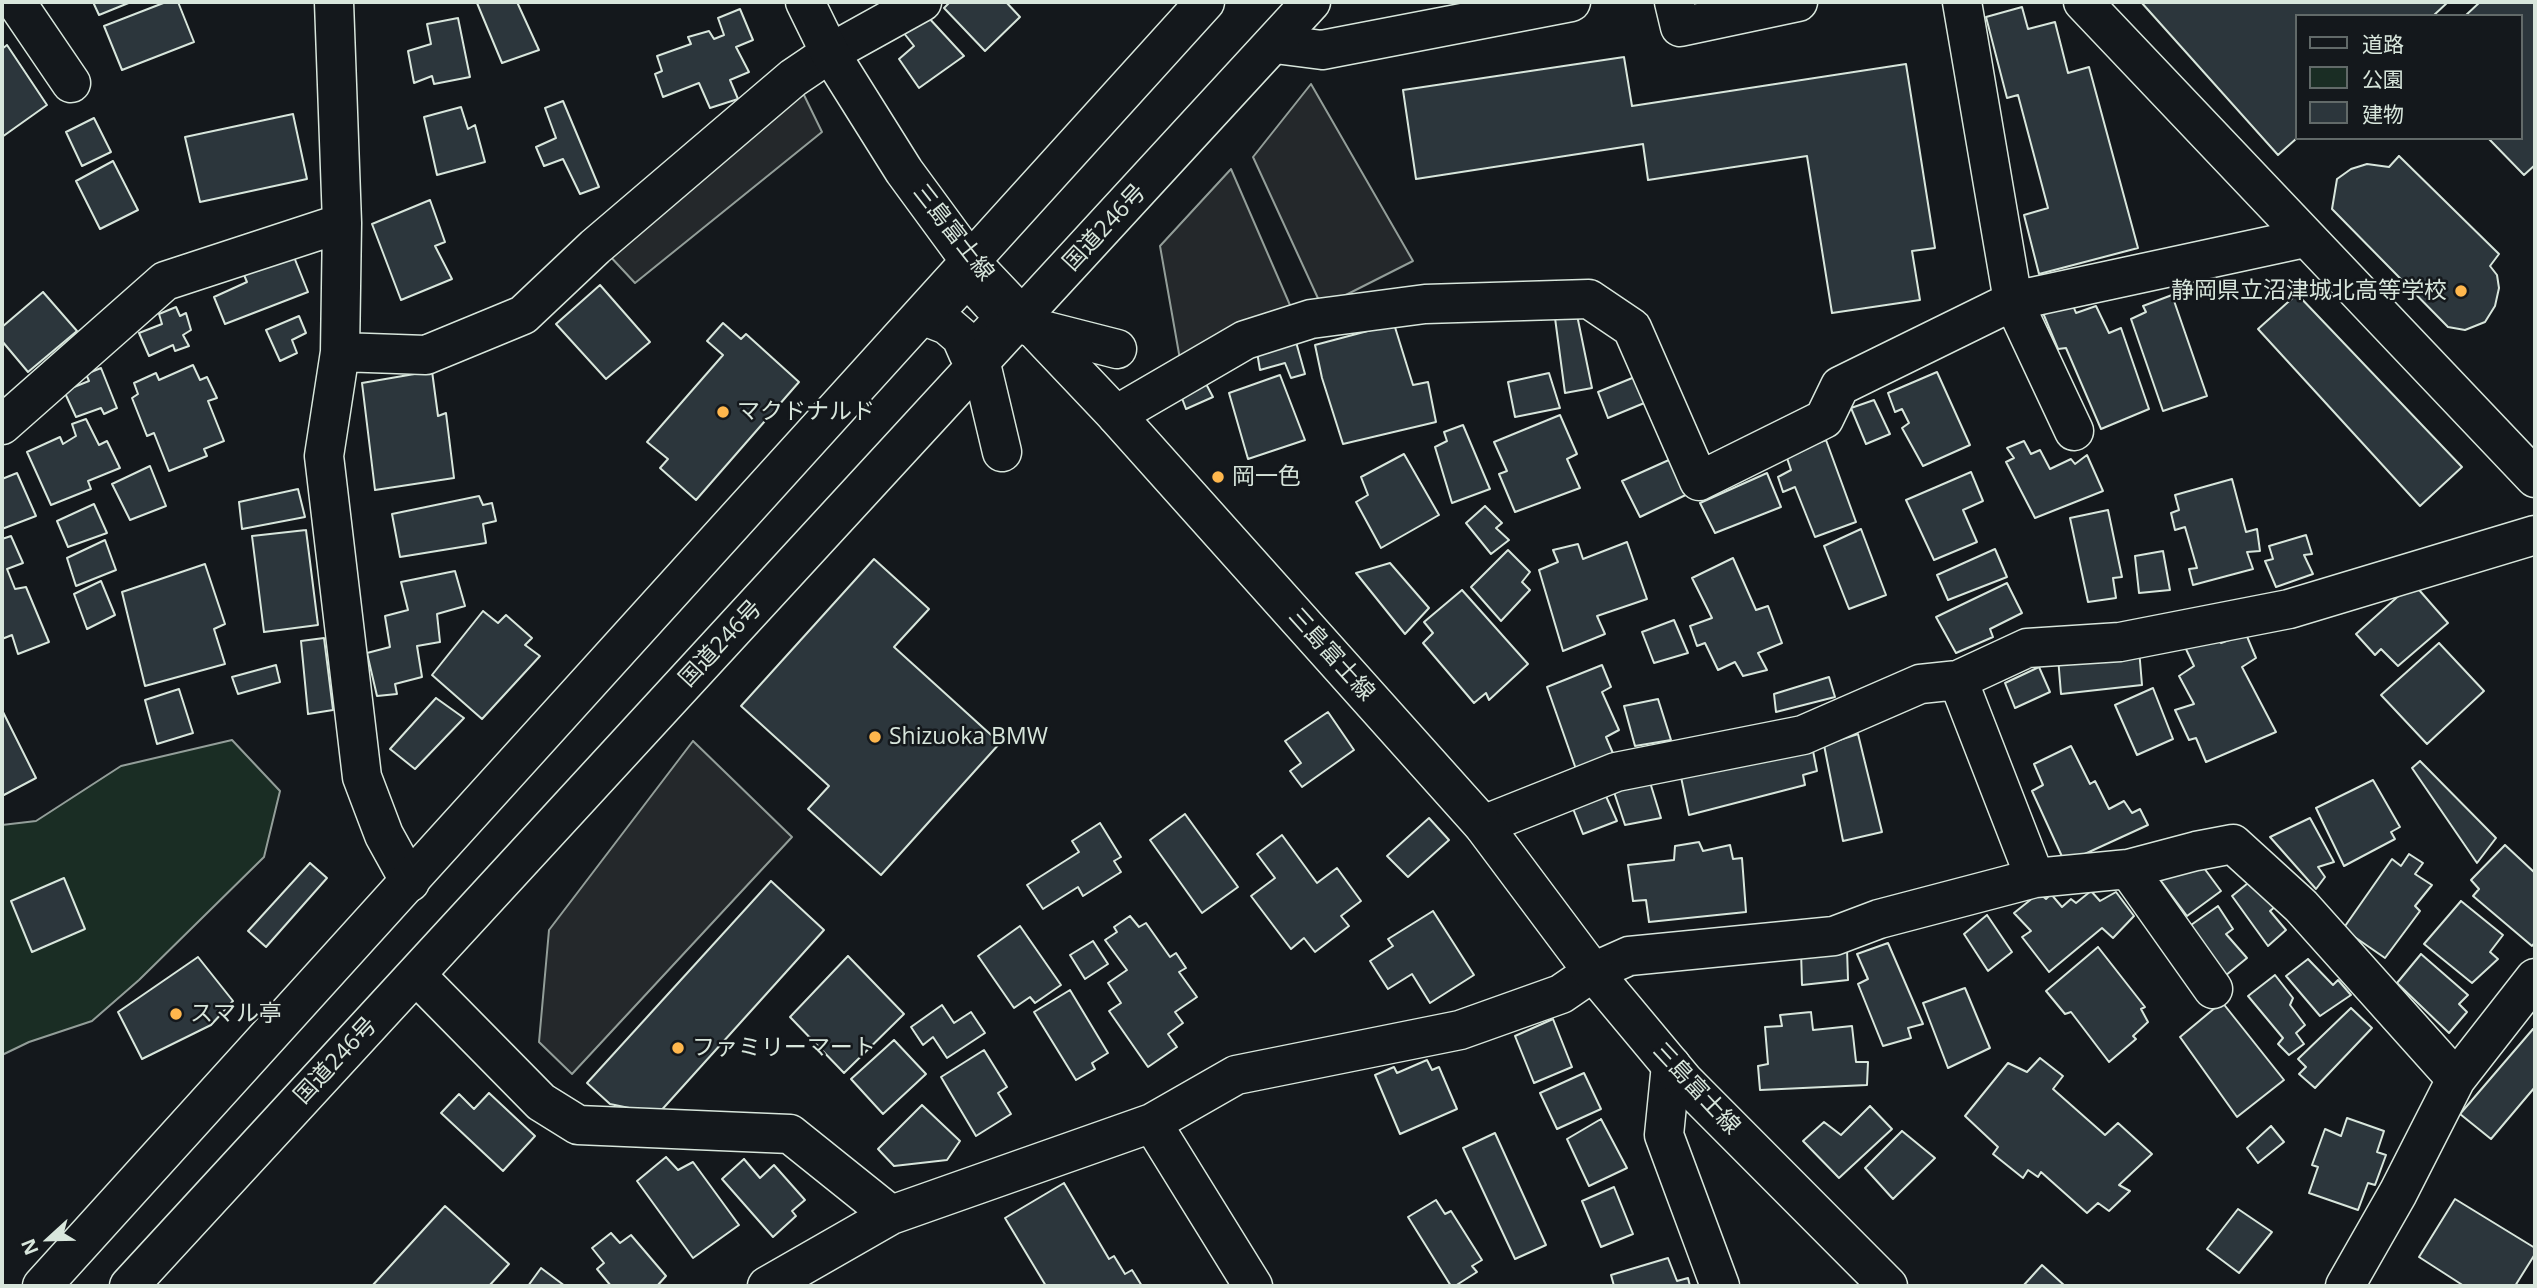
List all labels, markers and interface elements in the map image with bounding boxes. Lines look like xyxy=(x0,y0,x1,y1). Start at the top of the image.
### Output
legend xyxy=(2296,14,2523,140)
text: 道路 xyxy=(2362,30,2404,58)
text: 公園 xyxy=(2362,65,2404,93)
text: 建物 xyxy=(2362,100,2404,128)
street label: 三島富士線 xyxy=(907,179,999,287)
street label: 国道246号 xyxy=(1058,179,1152,277)
place label: 静岡県立沼津城北高等学校 xyxy=(2171,277,2447,305)
marker: 静岡県立沼津城北高等学校 xyxy=(2453,283,2469,299)
place label: マクドナルド xyxy=(737,398,875,426)
marker: マクドナルド xyxy=(715,404,731,420)
place label: 岡一色 xyxy=(1232,463,1301,491)
marker: 岡一色 xyxy=(1210,469,1226,485)
street label: 国道246号 xyxy=(674,595,768,693)
street label: 三島富士線 xyxy=(1282,603,1380,707)
place label: Shizuoka BMW xyxy=(889,723,1048,751)
marker: Shizuoka BMW xyxy=(867,729,883,745)
place label: スマル亭 xyxy=(190,1000,282,1028)
marker: スマル亭 xyxy=(168,1006,184,1022)
street label: 国道246号 xyxy=(289,1012,383,1110)
place label: ファミリーマート xyxy=(692,1034,876,1062)
street label: 三島富士線 xyxy=(1647,1038,1745,1140)
marker: ファミリーマート xyxy=(670,1040,686,1056)
north arrow xyxy=(14,1204,84,1274)
text: N xyxy=(15,1235,44,1259)

